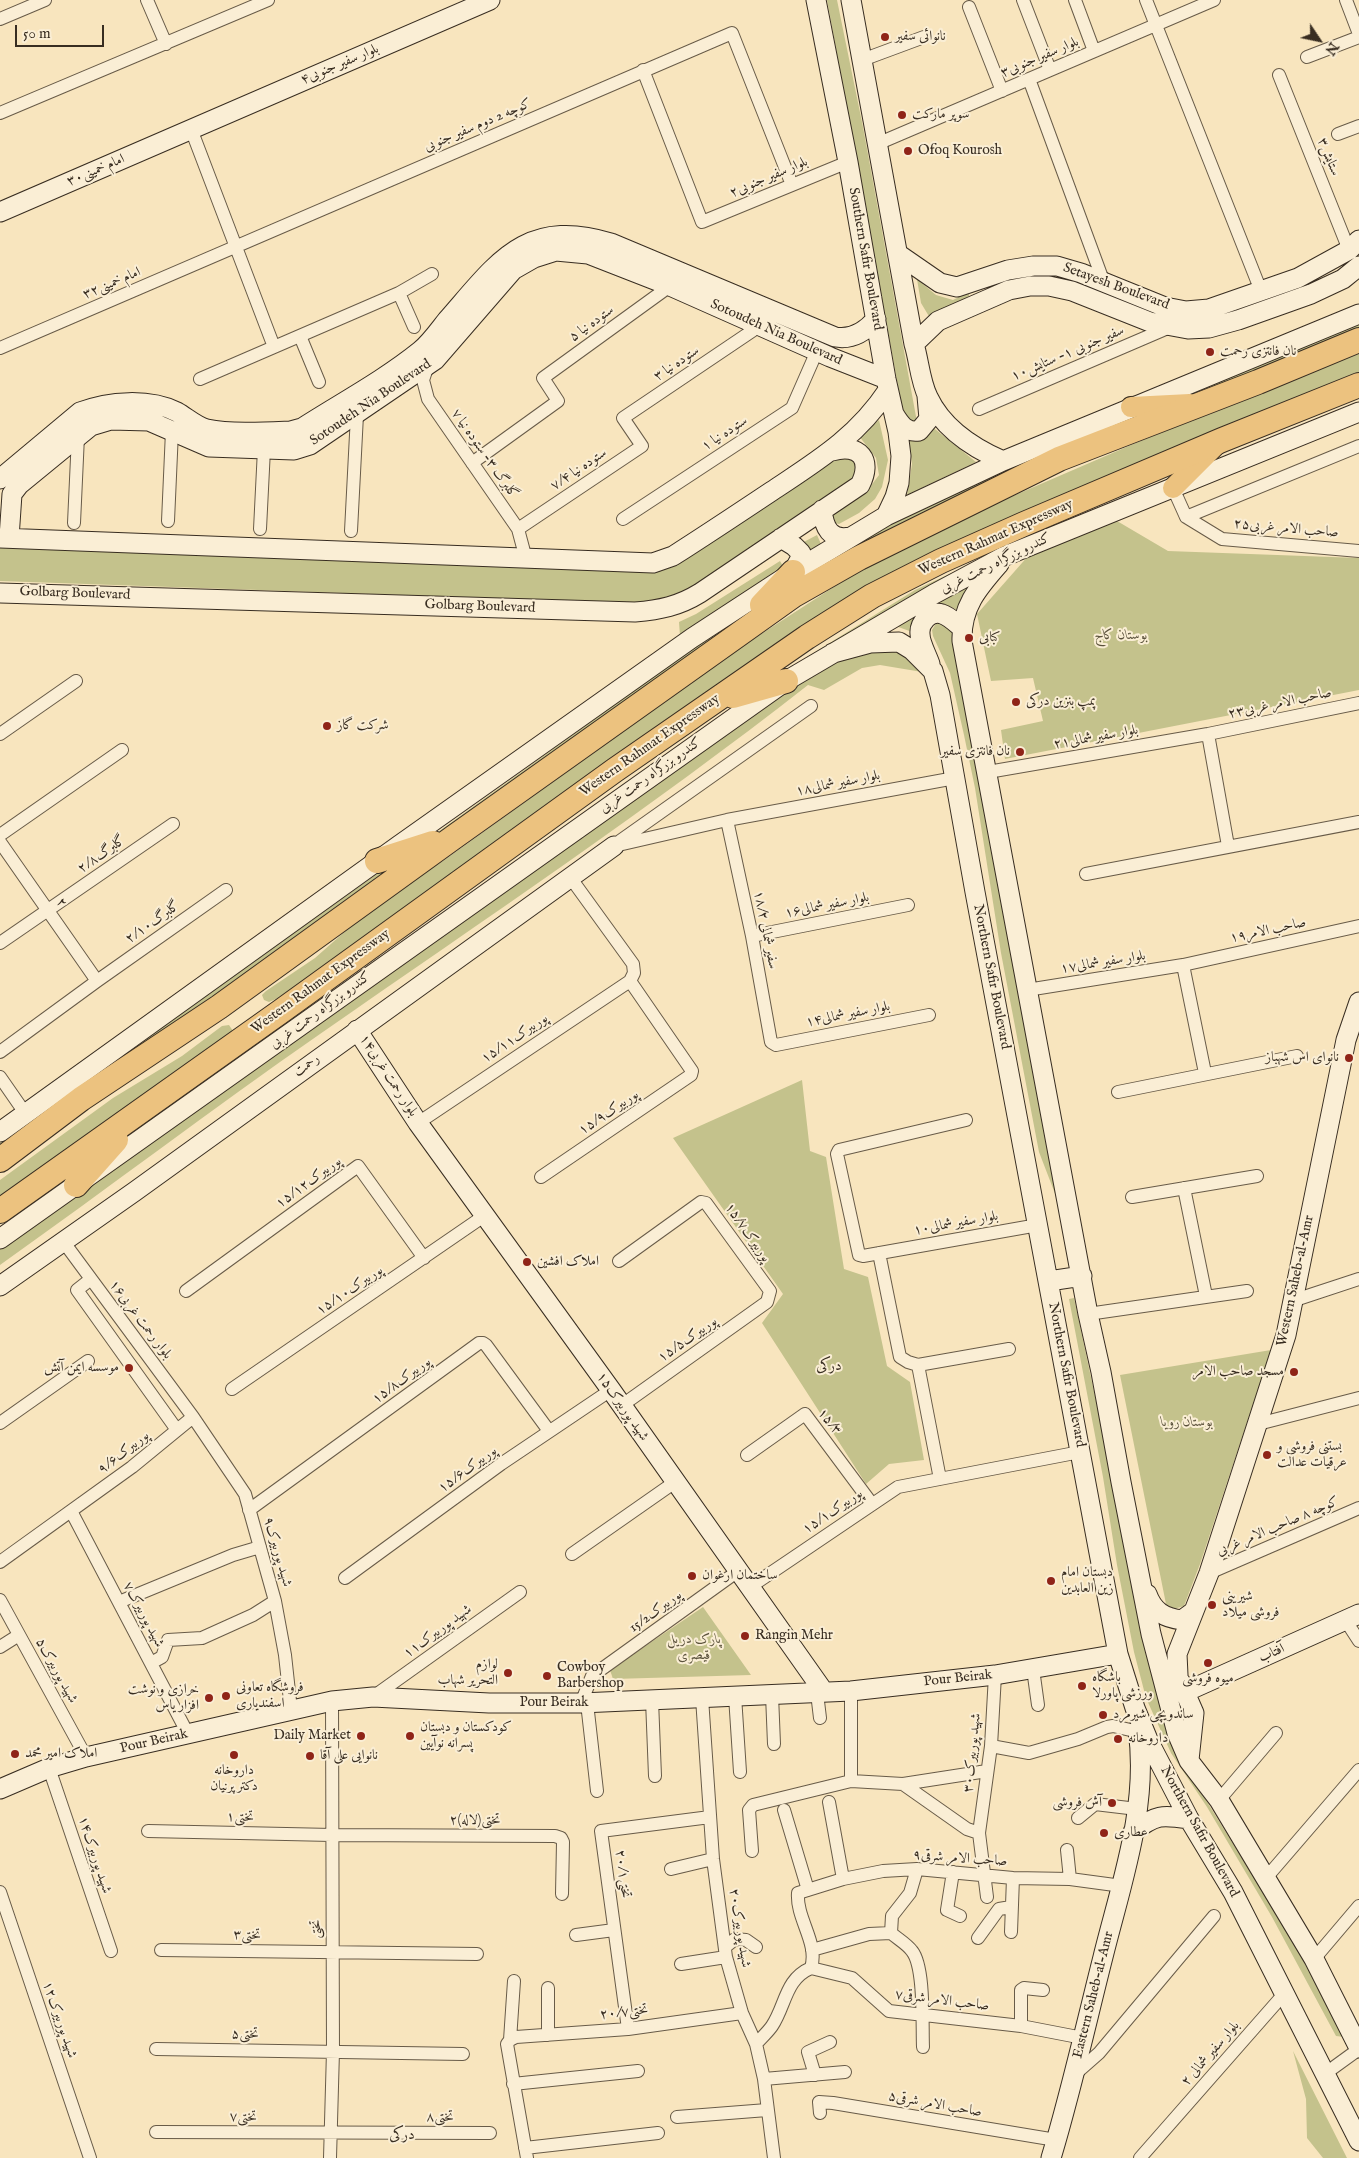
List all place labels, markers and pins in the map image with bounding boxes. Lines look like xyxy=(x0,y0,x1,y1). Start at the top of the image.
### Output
place label: نانوائی سفیر xyxy=(895,29,946,45)
marker: نانوائی سفیر xyxy=(879,31,891,43)
place label: سوپر مارکت xyxy=(912,107,969,123)
marker: سوپر مارکت xyxy=(896,109,908,121)
place label: Ofoq Kourosh xyxy=(918,143,1002,159)
marker: Ofoq Kourosh xyxy=(902,145,914,157)
place label: نان فانتزی رحمت xyxy=(1220,344,1297,360)
marker: نان فانتزی رحمت xyxy=(1204,346,1216,358)
place label: کبابی xyxy=(979,630,1000,646)
marker: کبابی xyxy=(963,632,975,644)
place label: پمپ بنزین درکی xyxy=(1026,694,1096,710)
marker: پمپ بنزین درکی xyxy=(1010,696,1022,708)
place label: شرکت گاز xyxy=(337,718,389,734)
marker: شرکت گاز xyxy=(321,720,333,732)
place label: نان فانتزی سفیر xyxy=(941,744,1010,760)
marker: نان فانتزی سفیر xyxy=(1014,746,1026,758)
place label: نانوای اس شهباز xyxy=(1265,1050,1339,1066)
marker: نانوای اس شهباز xyxy=(1343,1052,1355,1064)
place label: املاک افشین xyxy=(537,1254,599,1270)
marker: املاک افشین xyxy=(521,1256,533,1268)
place label: موسسه ایمن آتش xyxy=(44,1360,119,1376)
marker: موسسه ایمن آتش xyxy=(123,1362,135,1374)
place label: مسجد صاحب الامر xyxy=(1192,1364,1284,1380)
marker: مسجد صاحب الامر xyxy=(1288,1366,1300,1378)
place label: بستنی فروشی و عرقیات عدالت xyxy=(1277,1439,1347,1471)
marker: بستنی فروشی و عرقیات عدالت xyxy=(1261,1449,1273,1461)
place label: دبستان امام زین العابدین xyxy=(1061,1565,1114,1598)
place label: ساختمان ارغوان xyxy=(702,1568,778,1584)
marker: ساختمان ارغوان xyxy=(686,1570,698,1582)
marker: دبستان امام زین العابدین xyxy=(1045,1575,1057,1587)
place label: شیرینی فروشی میلاد xyxy=(1222,1589,1279,1621)
marker: شیرینی فروشی میلاد xyxy=(1206,1599,1218,1611)
place label: Rangin Mehr xyxy=(755,1628,833,1644)
marker: Rangin Mehr xyxy=(739,1630,751,1642)
place label: لوازم التحریر شهاب xyxy=(437,1657,498,1690)
marker: میوه فروشی xyxy=(1202,1657,1214,1669)
place label: Cowboy Barbershop xyxy=(557,1660,624,1692)
marker: لوازم التحریر شهاب xyxy=(502,1667,514,1679)
marker: Cowboy Barbershop xyxy=(541,1670,553,1682)
place label: باشگاه ورزشی پاورلا xyxy=(1092,1670,1153,1702)
place label: میوه فروشی xyxy=(1182,1671,1234,1687)
place label: فروشگاه تعاونی اسفندیاری xyxy=(236,1680,304,1712)
marker: باشگاه ورزشی پاورلا xyxy=(1076,1680,1088,1692)
place label: خرازی و نوشت افزار یاس xyxy=(128,1682,199,1714)
marker: فروشگاه تعاونی اسفندیاری xyxy=(220,1690,232,1702)
marker: خرازی و نوشت افزار یاس xyxy=(203,1692,215,1704)
place label: ساندویچی شیرمرد xyxy=(1113,1707,1194,1723)
marker: ساندویچی شیرمرد xyxy=(1097,1709,1109,1721)
place label: کودکستان و دبستان پسرانه نوآیین xyxy=(420,1720,512,1752)
place label: Daily Market xyxy=(273,1728,351,1744)
marker: Daily Market xyxy=(355,1730,367,1742)
marker: کودکستان و دبستان پسرانه نوآیین xyxy=(404,1730,416,1742)
place label: داروخانه xyxy=(1128,1731,1168,1747)
marker: داروخانه xyxy=(1112,1733,1124,1745)
place label: املاک امیر محمد xyxy=(25,1746,97,1762)
marker: املاک امیر محمد xyxy=(9,1748,21,1760)
place label: نانوایی علی آقا xyxy=(320,1748,378,1764)
marker: داروخانه دکتر پرنیان xyxy=(228,1749,240,1761)
marker: نانوایی علی آقا xyxy=(304,1750,316,1762)
place label: داروخانه دکتر پرنیان xyxy=(210,1763,258,1795)
place label: آش فروشی xyxy=(1052,1795,1102,1811)
marker: آش فروشی xyxy=(1106,1797,1118,1809)
place label: عطاری xyxy=(1114,1825,1148,1841)
marker: عطاری xyxy=(1098,1827,1110,1839)

